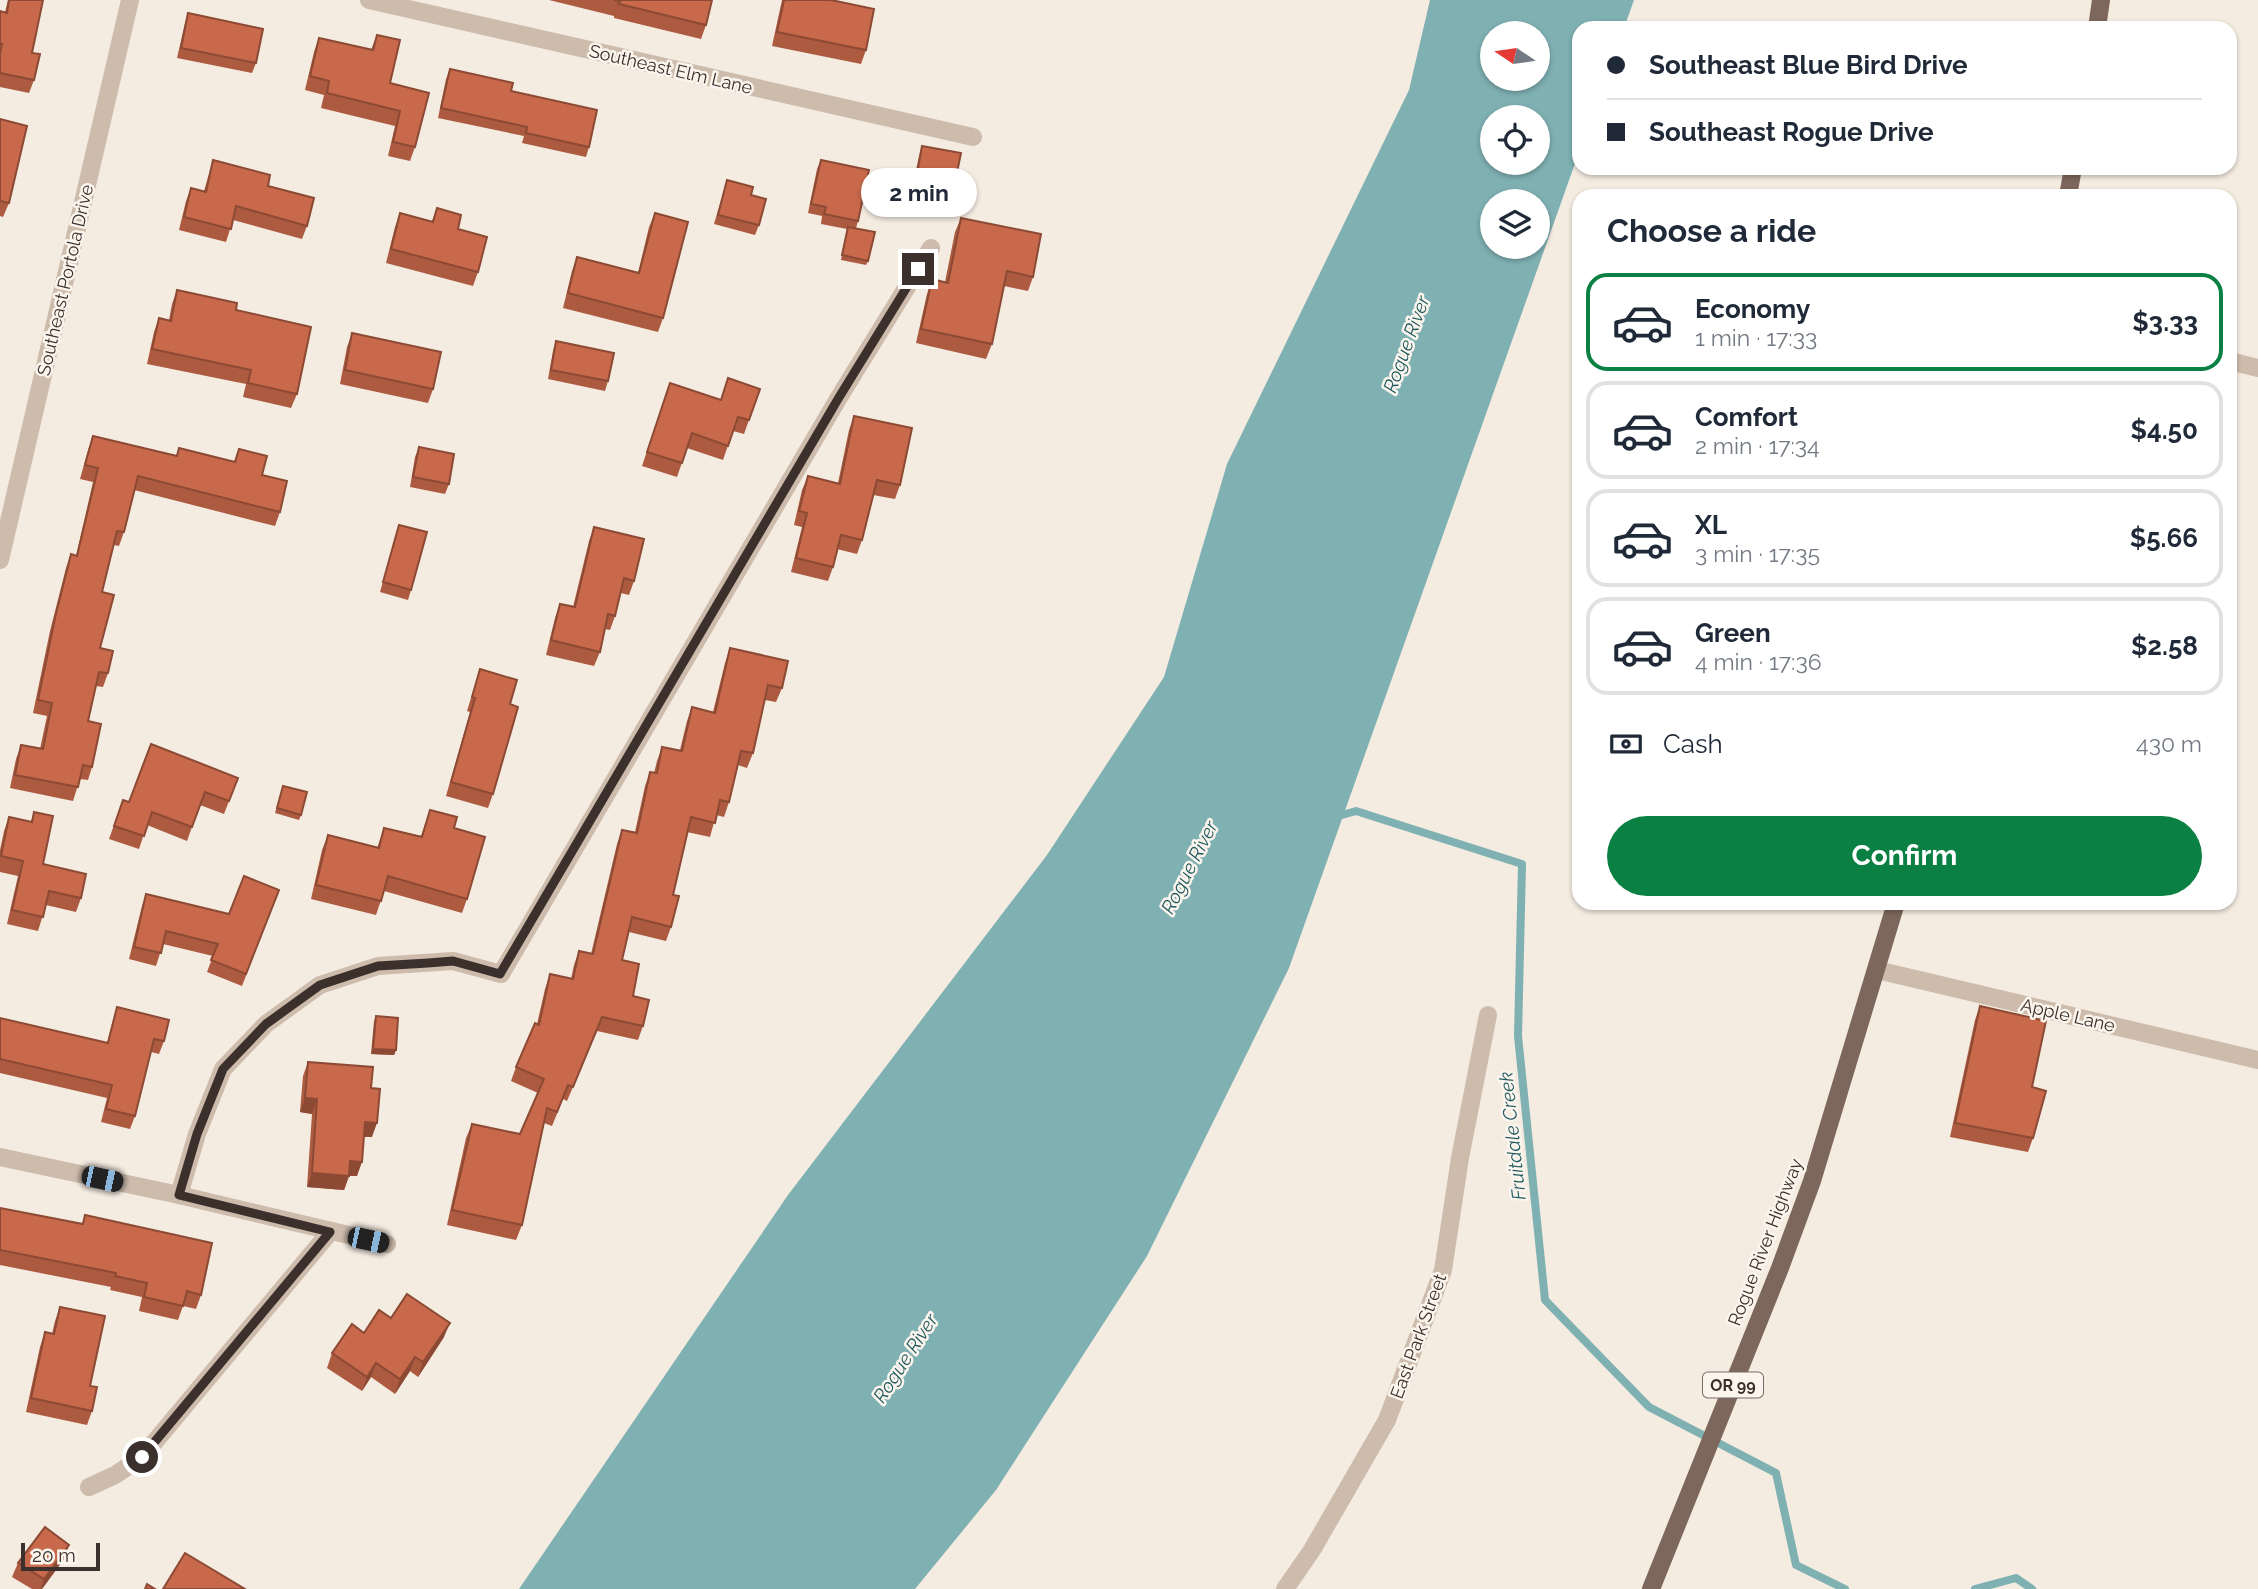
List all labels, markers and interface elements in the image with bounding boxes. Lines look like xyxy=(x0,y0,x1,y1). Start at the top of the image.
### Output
north arrow xyxy=(1480,21,1550,91)
map controls xyxy=(1480,21,1550,259)
street label: Southeast Elm Lane xyxy=(587,40,755,98)
text: Southeast Blue Bird Drive xyxy=(1649,50,1968,80)
button: locate xyxy=(1480,105,1550,175)
text: Southeast Rogue Drive xyxy=(1649,117,1934,147)
callout: 2 min xyxy=(860,168,976,216)
text: 2 min xyxy=(889,179,949,206)
street label: Southeast Portola Drive xyxy=(33,182,97,378)
button: layers xyxy=(1480,189,1550,259)
text: Choose a ride xyxy=(1607,212,1816,249)
route end xyxy=(902,253,934,285)
water label: Rogue River xyxy=(1378,291,1434,395)
icon: car xyxy=(1611,291,1674,354)
text: Economy xyxy=(1695,294,1810,324)
text: $3.33 xyxy=(2132,307,2198,337)
text: 1 min · 17:33 xyxy=(1695,324,1817,351)
icon: car xyxy=(1611,399,1674,462)
text: Comfort xyxy=(1695,402,1798,432)
text: $4.50 xyxy=(2130,415,2198,445)
text: 2 min · 17:34 xyxy=(1695,432,1820,459)
icon: car xyxy=(1611,507,1674,570)
text: XL xyxy=(1695,510,1727,540)
text: $5.66 xyxy=(2130,523,2198,553)
text: 3 min · 17:35 xyxy=(1695,540,1820,567)
icon: car xyxy=(1611,615,1674,678)
text: Green xyxy=(1695,618,1771,648)
text: $2.58 xyxy=(2131,631,2198,661)
text: 4 min · 17:36 xyxy=(1695,648,1822,675)
icon: cash xyxy=(1607,725,1645,763)
text: Cash xyxy=(1663,729,1723,759)
text: 430 m xyxy=(2136,730,2202,757)
water label: Rogue River xyxy=(1156,816,1222,917)
button: Confirm xyxy=(1607,816,2202,896)
street label: Apple Lane xyxy=(2019,994,2117,1036)
water label: Fruitdale Creek xyxy=(1494,1071,1530,1201)
street label: Rogue River Highway xyxy=(1723,1155,1807,1329)
car xyxy=(80,1164,125,1194)
car xyxy=(346,1225,391,1255)
street label: East Park Street xyxy=(1386,1271,1450,1401)
water label: Rogue River xyxy=(868,1308,943,1406)
road number: OR 99 xyxy=(1703,1372,1763,1398)
route start xyxy=(126,1441,158,1473)
scale bar xyxy=(21,1540,100,1572)
text: 20 m xyxy=(32,1544,76,1566)

